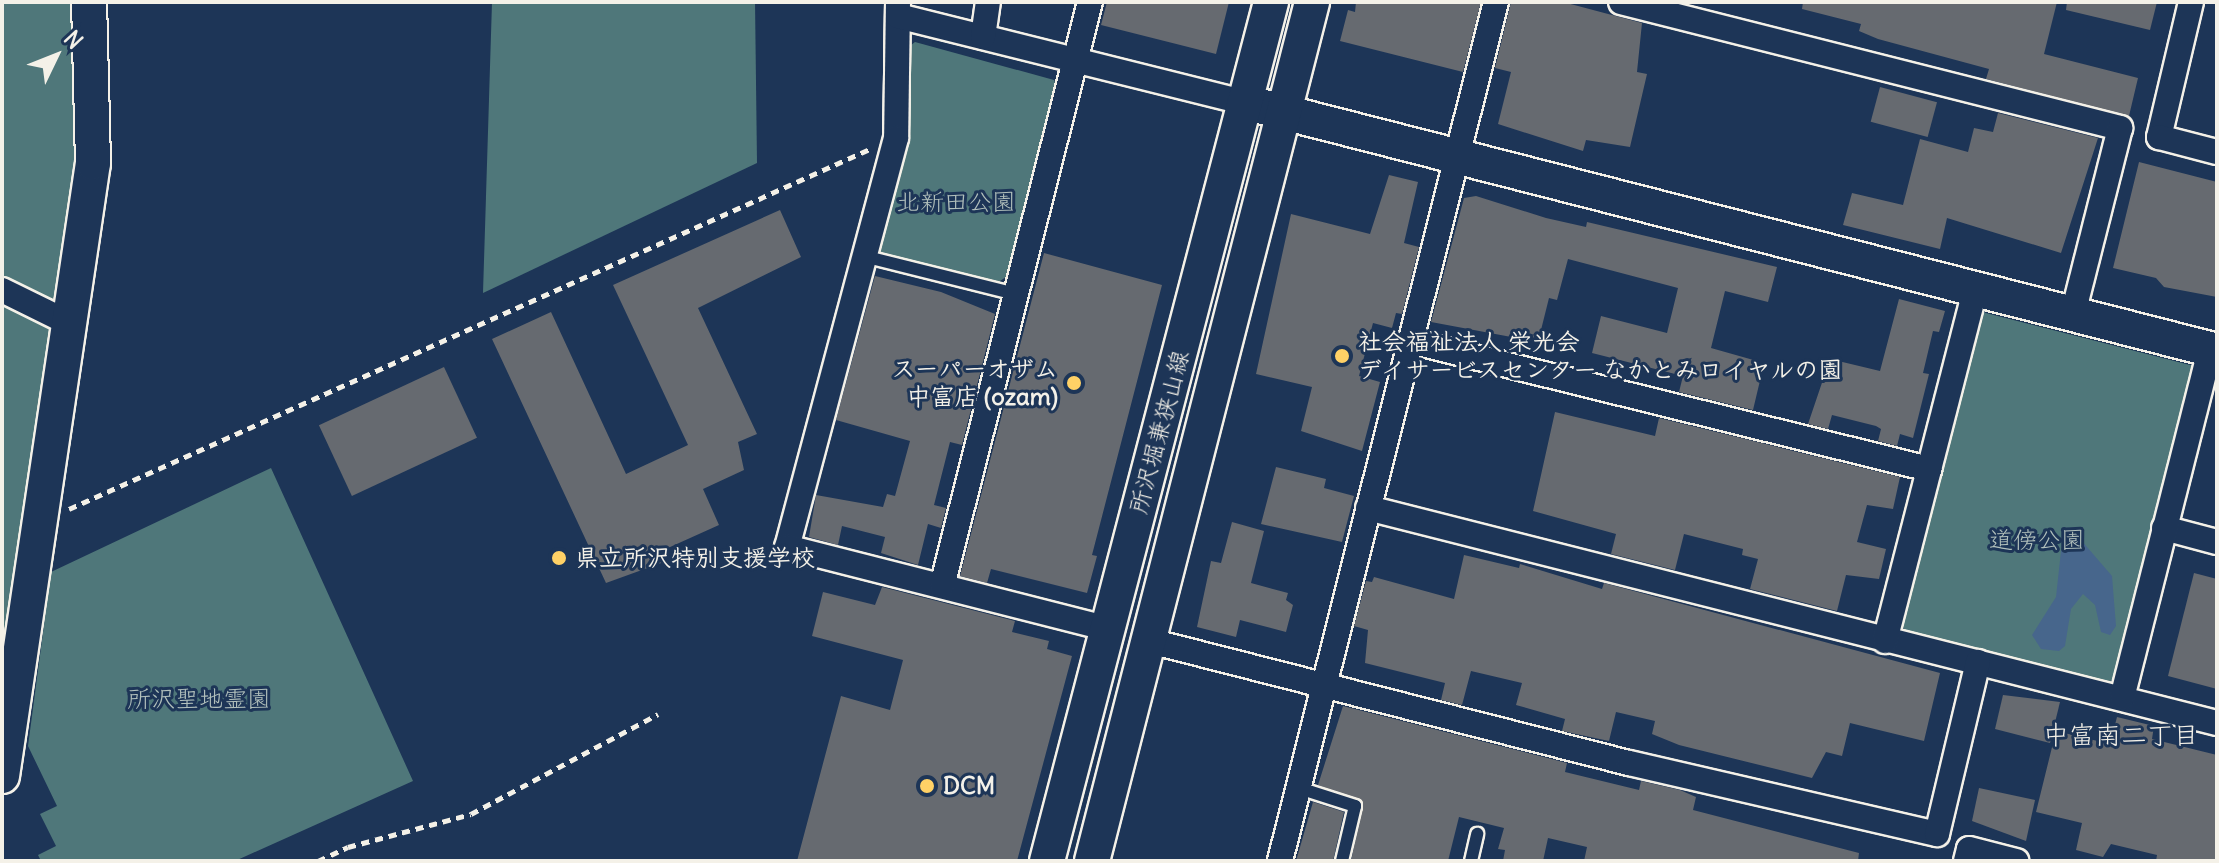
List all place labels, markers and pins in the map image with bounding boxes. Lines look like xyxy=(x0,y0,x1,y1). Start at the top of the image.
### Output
place label: 社会福祉法人 栄光会 デイサービスセンター なかとみロイヤルの園 xyxy=(1358,328,1844,384)
marker: 社会福祉法人 栄光会 デイサービスセンター なかとみロイヤルの園 xyxy=(1333,347,1351,365)
place label: スーパーオザム 中富店 (ozam) xyxy=(891,355,1058,411)
marker: スーパーオザム 中富店 (ozam) xyxy=(1065,374,1083,392)
place label: 県立所沢特別支援学校 xyxy=(575,544,815,572)
marker: 県立所沢特別支援学校 xyxy=(550,549,568,567)
place label: DCM xyxy=(943,772,995,800)
marker: DCM xyxy=(918,777,936,795)

